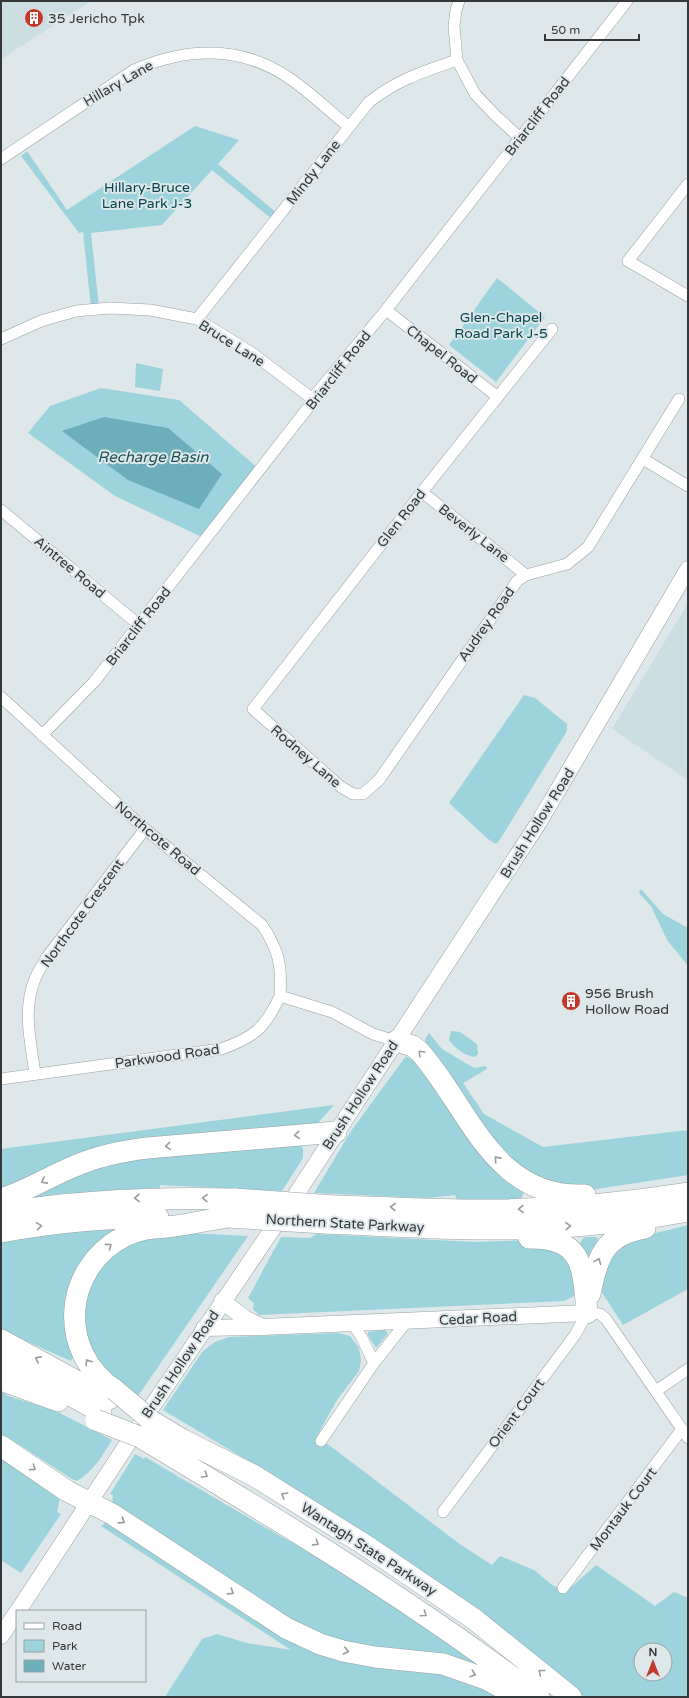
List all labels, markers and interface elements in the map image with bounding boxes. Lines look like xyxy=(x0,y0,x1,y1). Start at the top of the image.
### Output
building icon: 35 Jericho Tpk xyxy=(23,7,45,29)
place label: 35 Jericho Tpk xyxy=(48,10,145,27)
scale bar xyxy=(545,16,639,42)
text: 50 m xyxy=(551,23,580,37)
street label: Hillary Lane xyxy=(80,57,156,110)
street label: Briarcliff Road xyxy=(501,73,574,159)
street label: Mindy Lane xyxy=(283,136,344,208)
park label: Hillary-Bruce Lane Park J-3 xyxy=(102,179,192,212)
park label: Glen-Chapel Road Park J-5 xyxy=(454,309,548,342)
street label: Bruce Lane xyxy=(195,316,268,371)
street label: Chapel Road xyxy=(403,321,480,387)
street label: Briarcliff Road xyxy=(302,327,375,413)
water label: Recharge Basin xyxy=(97,448,209,466)
street label: Glen Road xyxy=(373,486,429,551)
street label: Beverly Lane xyxy=(435,500,513,566)
street label: Aintree Road xyxy=(31,533,109,602)
street label: Briarcliff Road xyxy=(102,583,175,669)
street label: Audrey Road xyxy=(455,584,518,665)
street label: Rodney Lane xyxy=(267,721,344,791)
street label: Brush Hollow Road xyxy=(497,765,578,881)
street label: Northcote Road xyxy=(111,798,204,879)
street label: Northcote Crescent xyxy=(37,855,128,971)
place label: 956 Brush Hollow Road xyxy=(585,985,669,1018)
building icon: 956 Brush Hollow Road xyxy=(560,990,582,1012)
street label: Brush Hollow Road xyxy=(319,1038,402,1153)
street label: Parkwood Road xyxy=(114,1041,221,1072)
one-way arrow xyxy=(418,1051,426,1058)
one-way arrow xyxy=(294,1130,300,1139)
one-way arrow xyxy=(165,1142,171,1151)
one-way arrow xyxy=(494,1156,502,1164)
one-way arrow xyxy=(40,1176,48,1184)
one-way arrow xyxy=(134,1194,140,1202)
one-way arrow xyxy=(202,1194,208,1202)
one-way arrow xyxy=(390,1203,396,1212)
one-way arrow xyxy=(518,1205,524,1214)
street label: Northern State Parkway xyxy=(265,1211,425,1236)
one-way arrow xyxy=(36,1222,43,1231)
one-way arrow xyxy=(565,1222,571,1230)
one-way arrow xyxy=(105,1244,112,1251)
one-way arrow xyxy=(594,1258,602,1265)
street label: Brush Hollow Road xyxy=(138,1307,223,1421)
street label: Cedar Road xyxy=(438,1308,518,1329)
one-way arrow xyxy=(35,1357,42,1364)
one-way arrow xyxy=(85,1359,93,1366)
street label: Orient Court xyxy=(485,1375,548,1451)
one-way arrow xyxy=(29,1463,36,1471)
street label: Montauk Court xyxy=(586,1464,661,1555)
one-way arrow xyxy=(201,1471,208,1478)
one-way arrow xyxy=(282,1493,289,1500)
street label: Wantagh State Parkway xyxy=(298,1499,440,1600)
one-way arrow xyxy=(118,1516,125,1524)
one-way arrow xyxy=(312,1538,319,1546)
one-way arrow xyxy=(227,1587,234,1595)
legend xyxy=(16,1610,146,1682)
one-way arrow xyxy=(420,1610,427,1617)
text: Road xyxy=(52,1619,82,1633)
text: Park xyxy=(52,1639,78,1653)
north arrow xyxy=(633,1642,673,1682)
one-way arrow xyxy=(342,1646,349,1655)
text: N xyxy=(649,1646,657,1659)
text: Water xyxy=(52,1659,87,1673)
one-way arrow xyxy=(469,1670,476,1678)
one-way arrow xyxy=(538,1670,545,1677)

